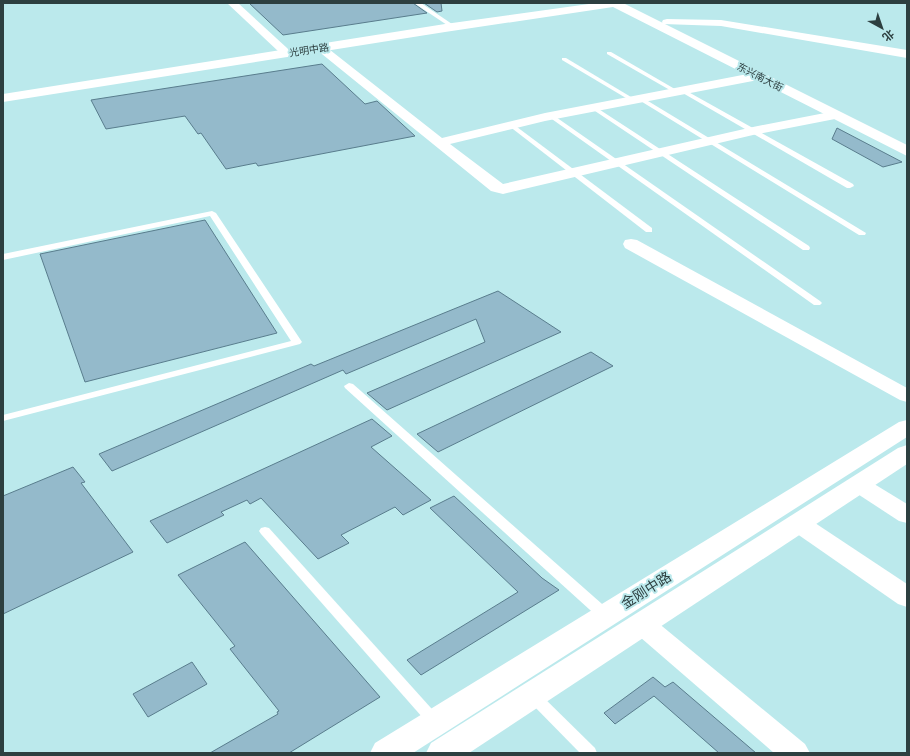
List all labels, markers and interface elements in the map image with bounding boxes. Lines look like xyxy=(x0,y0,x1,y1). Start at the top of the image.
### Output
north arrow xyxy=(862,8,902,48)
text: 北 xyxy=(879,26,898,45)
street label: 光明中路 xyxy=(288,39,330,61)
street label: 东兴南大街 xyxy=(734,59,786,95)
street label: 金刚中路 xyxy=(617,567,675,613)

